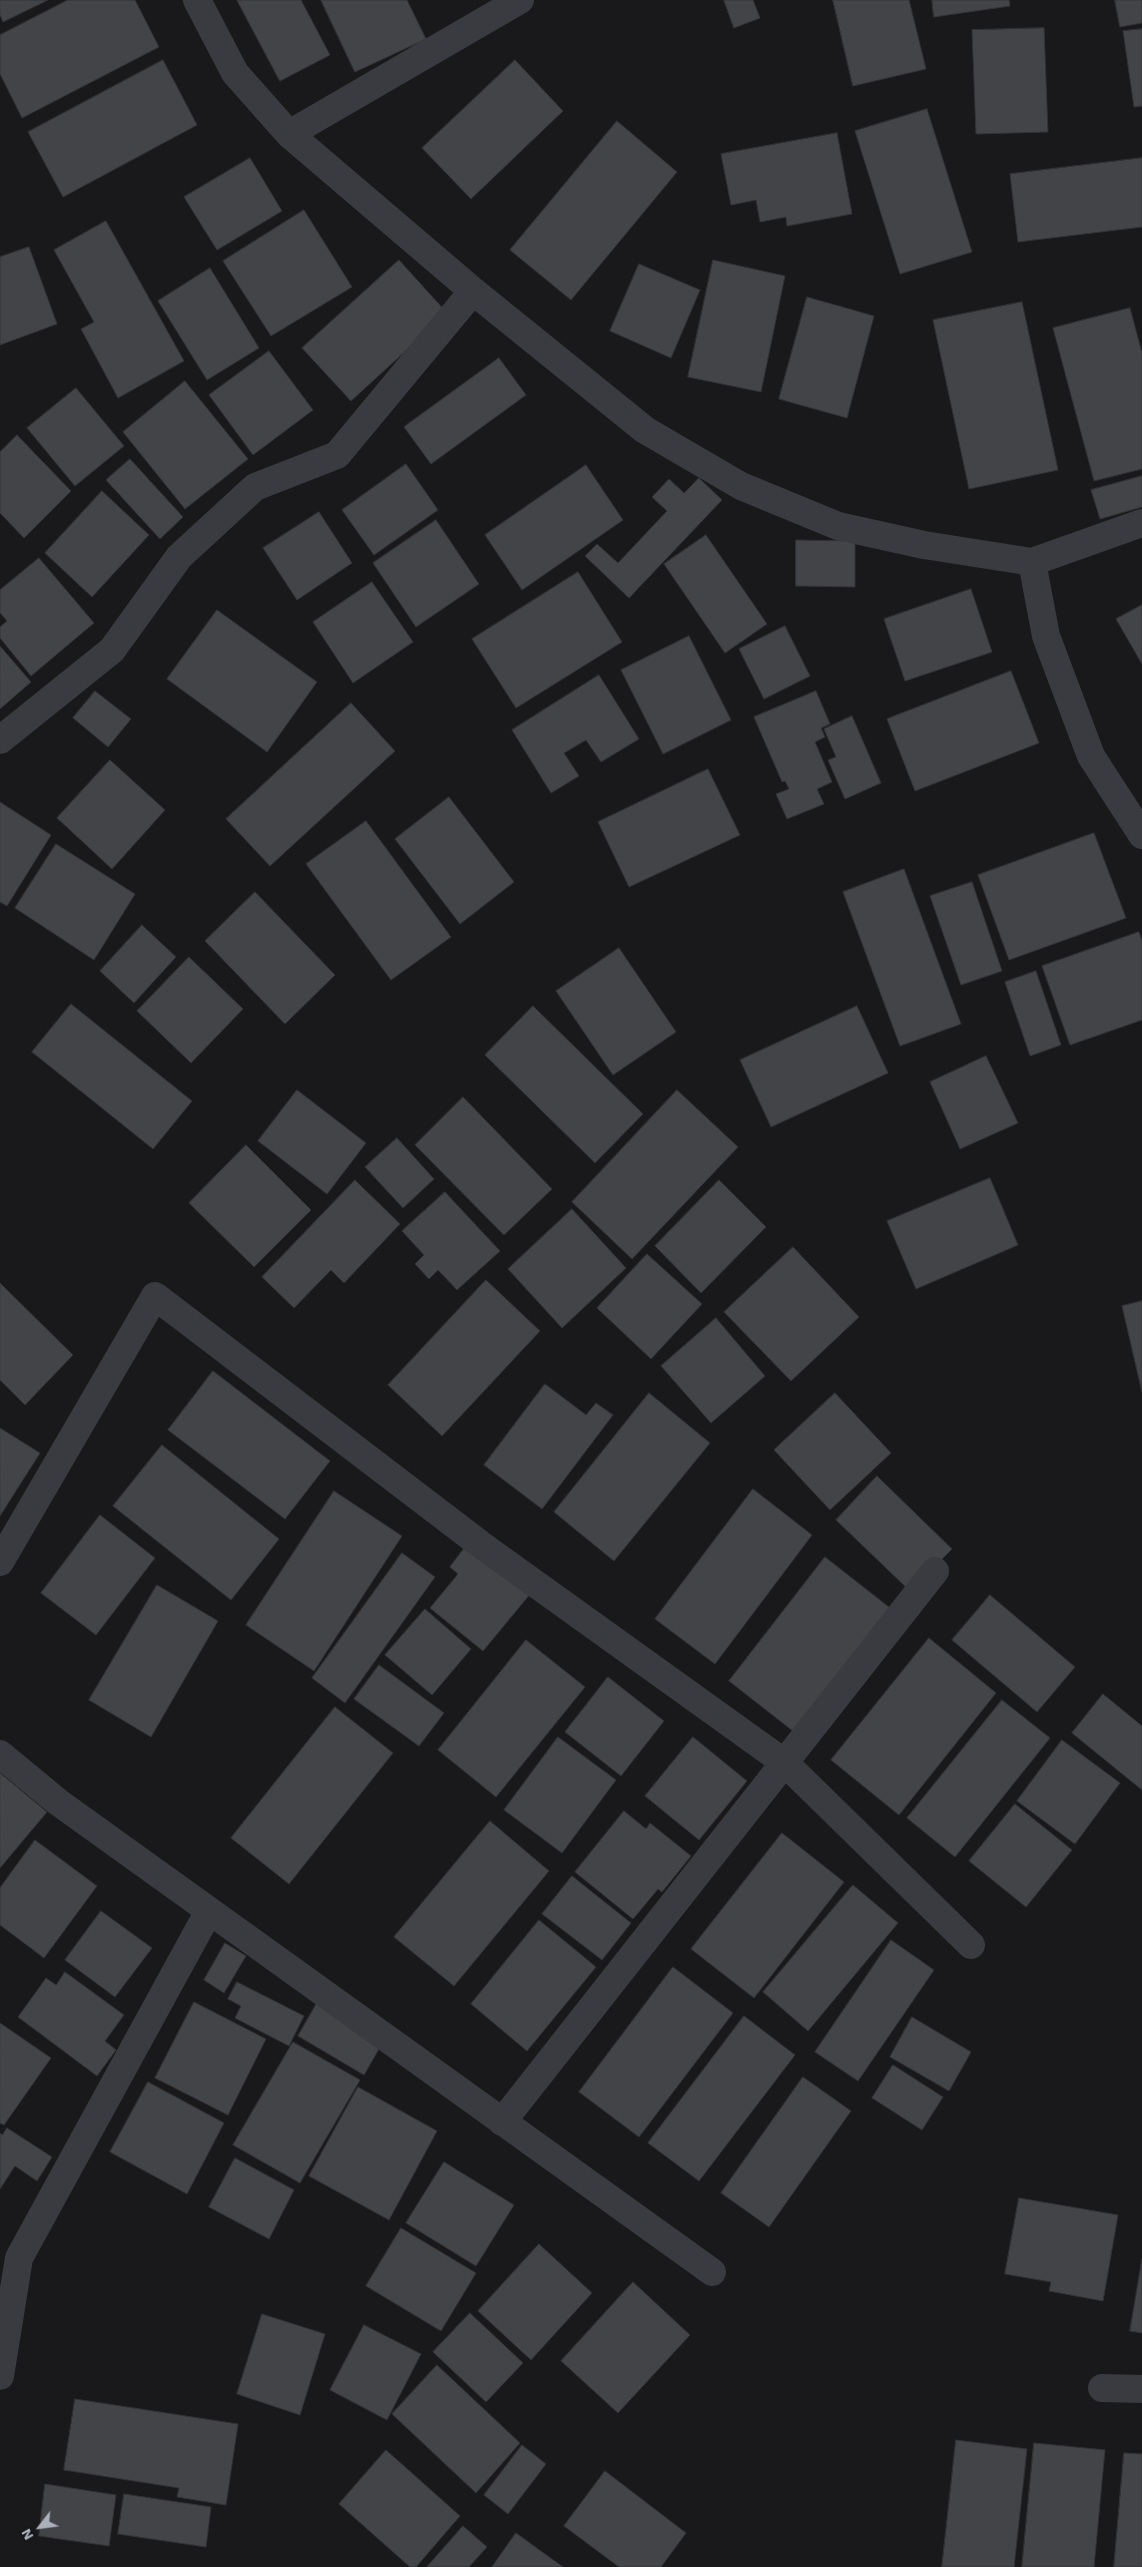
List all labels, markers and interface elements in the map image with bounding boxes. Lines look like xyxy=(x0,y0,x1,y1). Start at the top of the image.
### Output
north arrow xyxy=(15,2502,65,2552)
text: N xyxy=(17,2526,37,2543)

